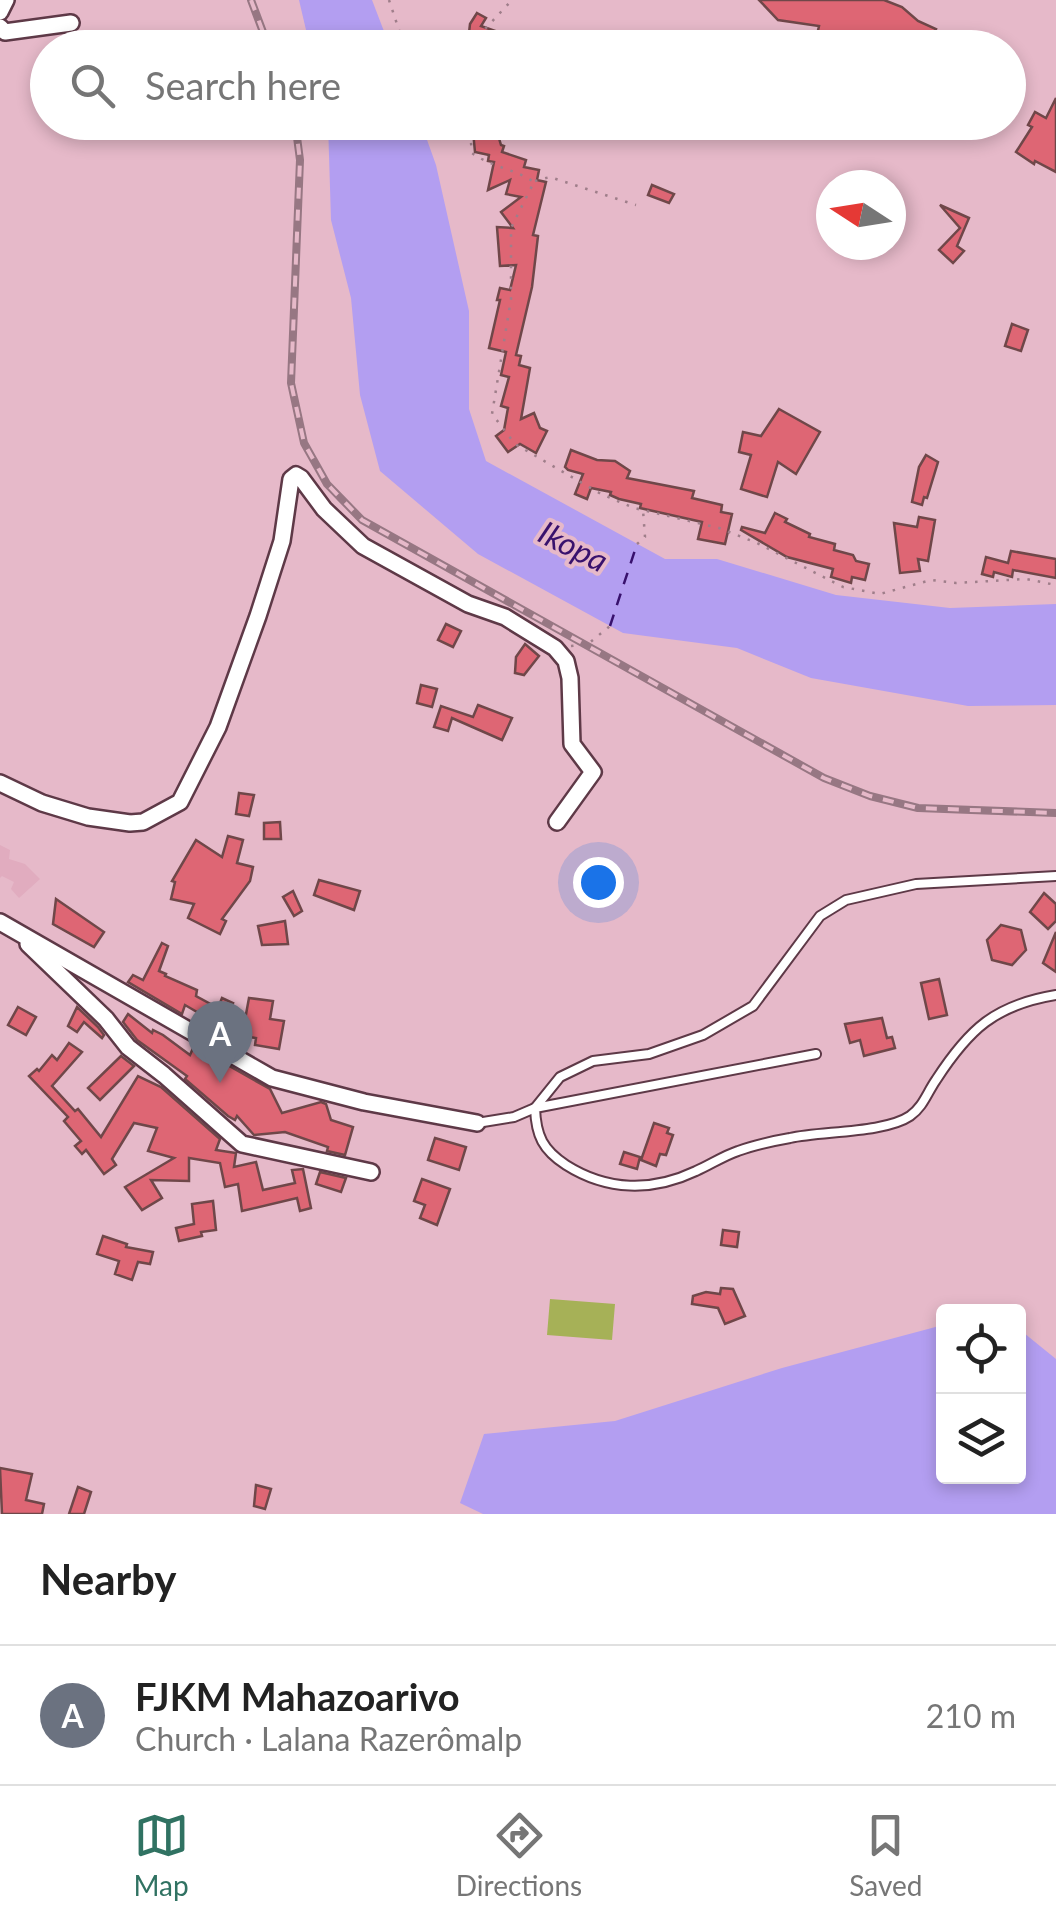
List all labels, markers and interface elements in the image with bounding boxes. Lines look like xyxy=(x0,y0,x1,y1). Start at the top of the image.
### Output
search box xyxy=(30,30,1026,140)
icon: search xyxy=(65,58,120,113)
text: Search here xyxy=(145,62,341,108)
north arrow xyxy=(816,170,906,260)
water label: Ikopa xyxy=(533,512,615,579)
your location xyxy=(573,857,624,908)
pin: A xyxy=(188,1000,252,1083)
map controls xyxy=(936,1304,1026,1484)
button: locate xyxy=(936,1304,1026,1394)
button: layers xyxy=(936,1394,1026,1484)
text: Nearby xyxy=(40,1554,177,1604)
text: FJKM Mahazoarivo xyxy=(135,1673,460,1719)
text: A xyxy=(61,1696,84,1735)
text: 210 m xyxy=(926,1696,1016,1735)
text: Church · Lalana Razerômalp xyxy=(135,1719,522,1758)
tab: Map xyxy=(134,1808,189,1902)
tab: Directions xyxy=(456,1808,582,1902)
tab: Saved xyxy=(849,1808,922,1902)

